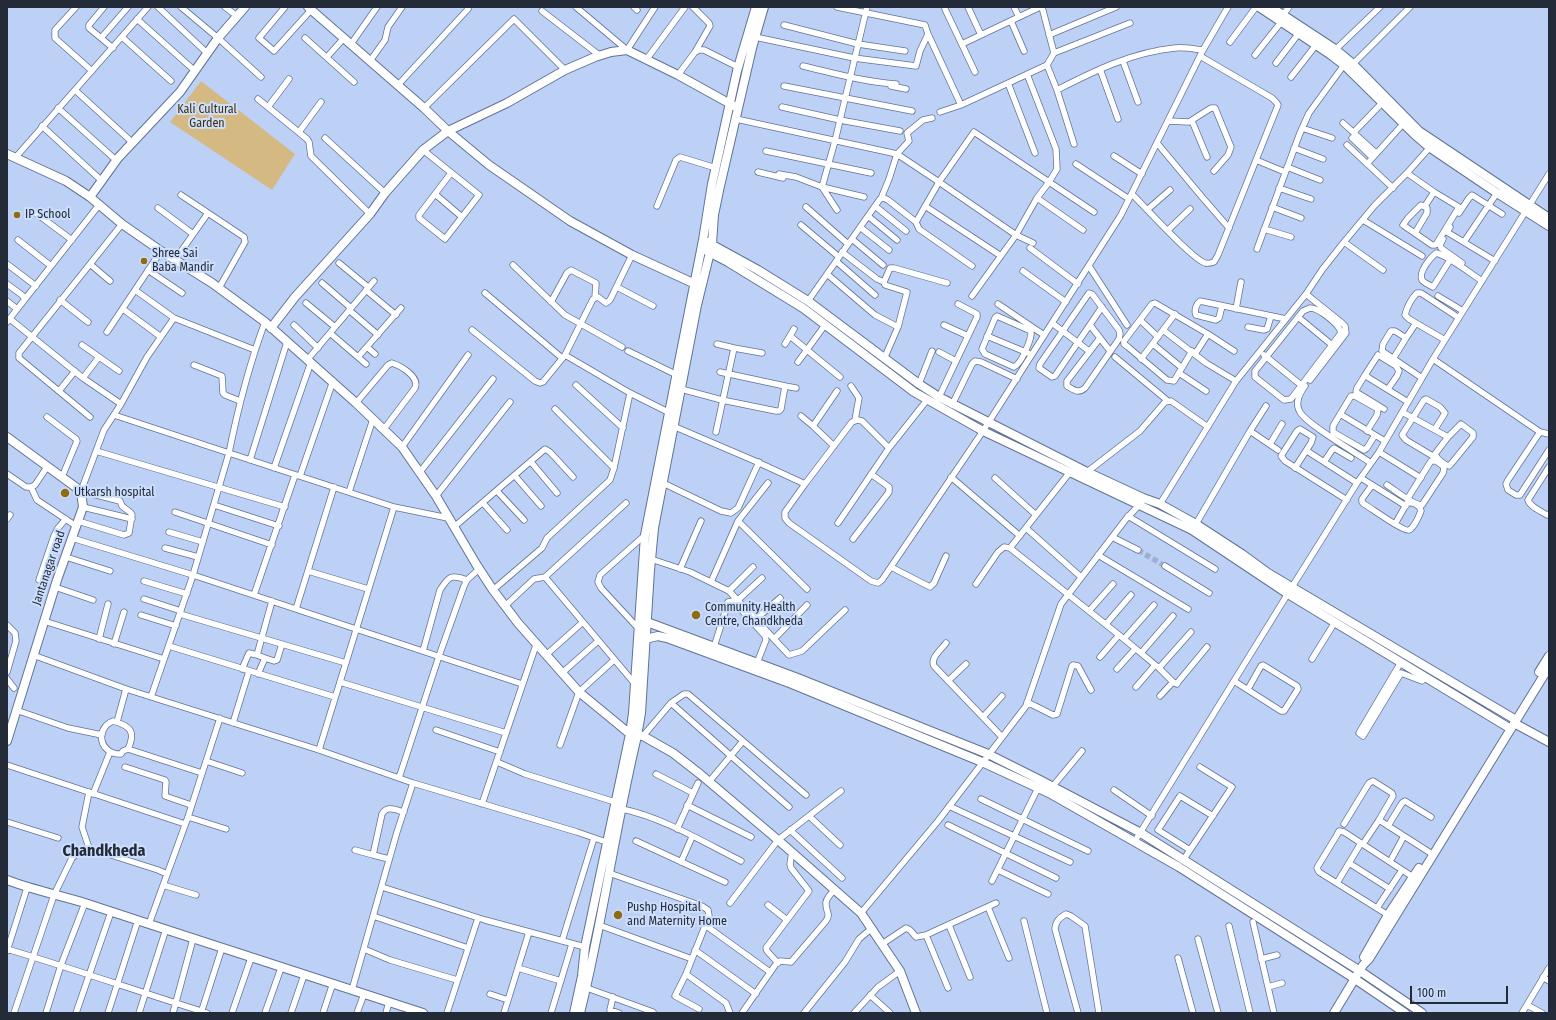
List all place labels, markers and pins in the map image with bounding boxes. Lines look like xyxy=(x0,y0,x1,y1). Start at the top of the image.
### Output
place label: IP School xyxy=(25,208,70,222)
marker: IP School xyxy=(12,210,22,220)
place label: Shree Sai Baba Mandir xyxy=(152,247,214,275)
marker: Shree Sai Baba Mandir xyxy=(139,256,149,266)
place label: Utkarsh hospital xyxy=(74,486,154,500)
marker: Utkarsh hospital xyxy=(59,487,71,499)
place label: Community Health Centre, Chandkheda xyxy=(705,601,803,629)
marker: Community Health Centre, Chandkheda xyxy=(690,609,702,621)
place label: Pushp Hospital and Maternity Home xyxy=(627,901,727,929)
marker: Pushp Hospital and Maternity Home xyxy=(612,909,624,921)

